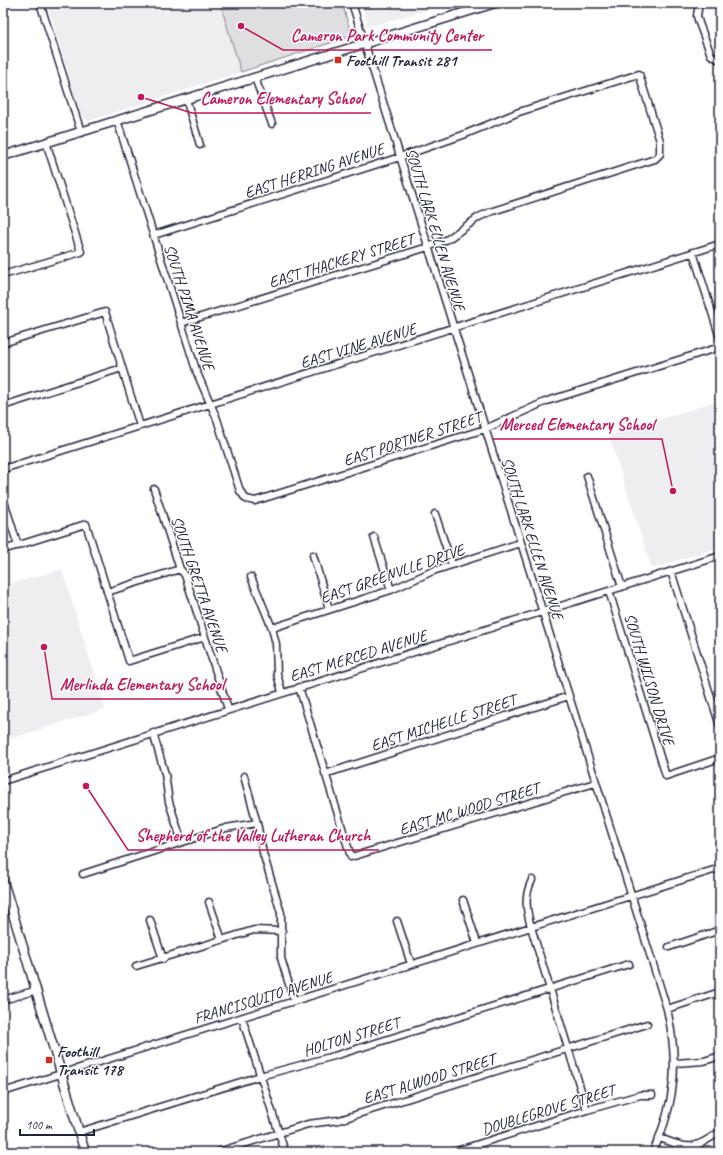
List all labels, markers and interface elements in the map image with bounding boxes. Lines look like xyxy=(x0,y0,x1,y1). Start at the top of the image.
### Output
callout: Cameron Park Community Center xyxy=(283,21,492,50)
text: Cameron Park Community Center xyxy=(291,25,485,46)
place label: Foothill Transit 281 xyxy=(346,51,458,71)
marker: Foothill Transit 281 xyxy=(333,55,343,65)
callout: Cameron Elementary School xyxy=(192,84,371,113)
text: Cameron Elementary School xyxy=(200,88,367,109)
street label: EAST HERRING AVENUE xyxy=(242,138,389,203)
street label: SOUTH LARK ELLEN AVENUE xyxy=(401,146,470,315)
street label: EAST THACKERY STREET xyxy=(266,228,421,293)
street label: SOUTH PIMA AVENUE xyxy=(159,242,219,375)
street label: EAST VINE AVENUE xyxy=(298,318,421,373)
street label: EAST PORTNER STREET xyxy=(341,406,487,471)
callout: Merced Elementary School xyxy=(492,410,662,439)
text: Merced Elementary School xyxy=(500,414,657,435)
street label: SOUTH LARK ELLEN AVENUE xyxy=(496,455,568,624)
street label: SOUTH GRETTA AVENUE xyxy=(166,514,232,657)
street label: EAST GREENVLLE DRIVE xyxy=(318,539,469,608)
street label: SOUTH WILSON DRIVE xyxy=(619,611,679,750)
street label: EAST MERCED AVENUE xyxy=(287,625,431,686)
callout: Merlinda Elementary School xyxy=(52,670,232,699)
text: Merlinda Elementary School xyxy=(60,674,228,695)
street label: EAST MICHELLE STREET xyxy=(368,689,522,756)
street label: EAST MC WOOD STREET xyxy=(397,777,545,840)
callout: Shepherd of the Valley Lutheran Church xyxy=(128,821,379,850)
text: Shepherd of the Valley Lutheran Church xyxy=(136,825,371,846)
street label: FRANCISQUITO AVENUE xyxy=(192,967,337,1029)
street label: HOLTON STREET xyxy=(301,1012,405,1061)
place label: Foothill Transit 178 xyxy=(57,1042,124,1080)
street label: EAST ALWOOD STREET xyxy=(361,1048,502,1109)
marker: Foothill Transit 178 xyxy=(44,1055,54,1065)
street label: DOUBLEGROVE STREET xyxy=(479,1079,621,1140)
scale bar xyxy=(20,1111,94,1137)
text: 100 m xyxy=(26,1117,53,1133)

